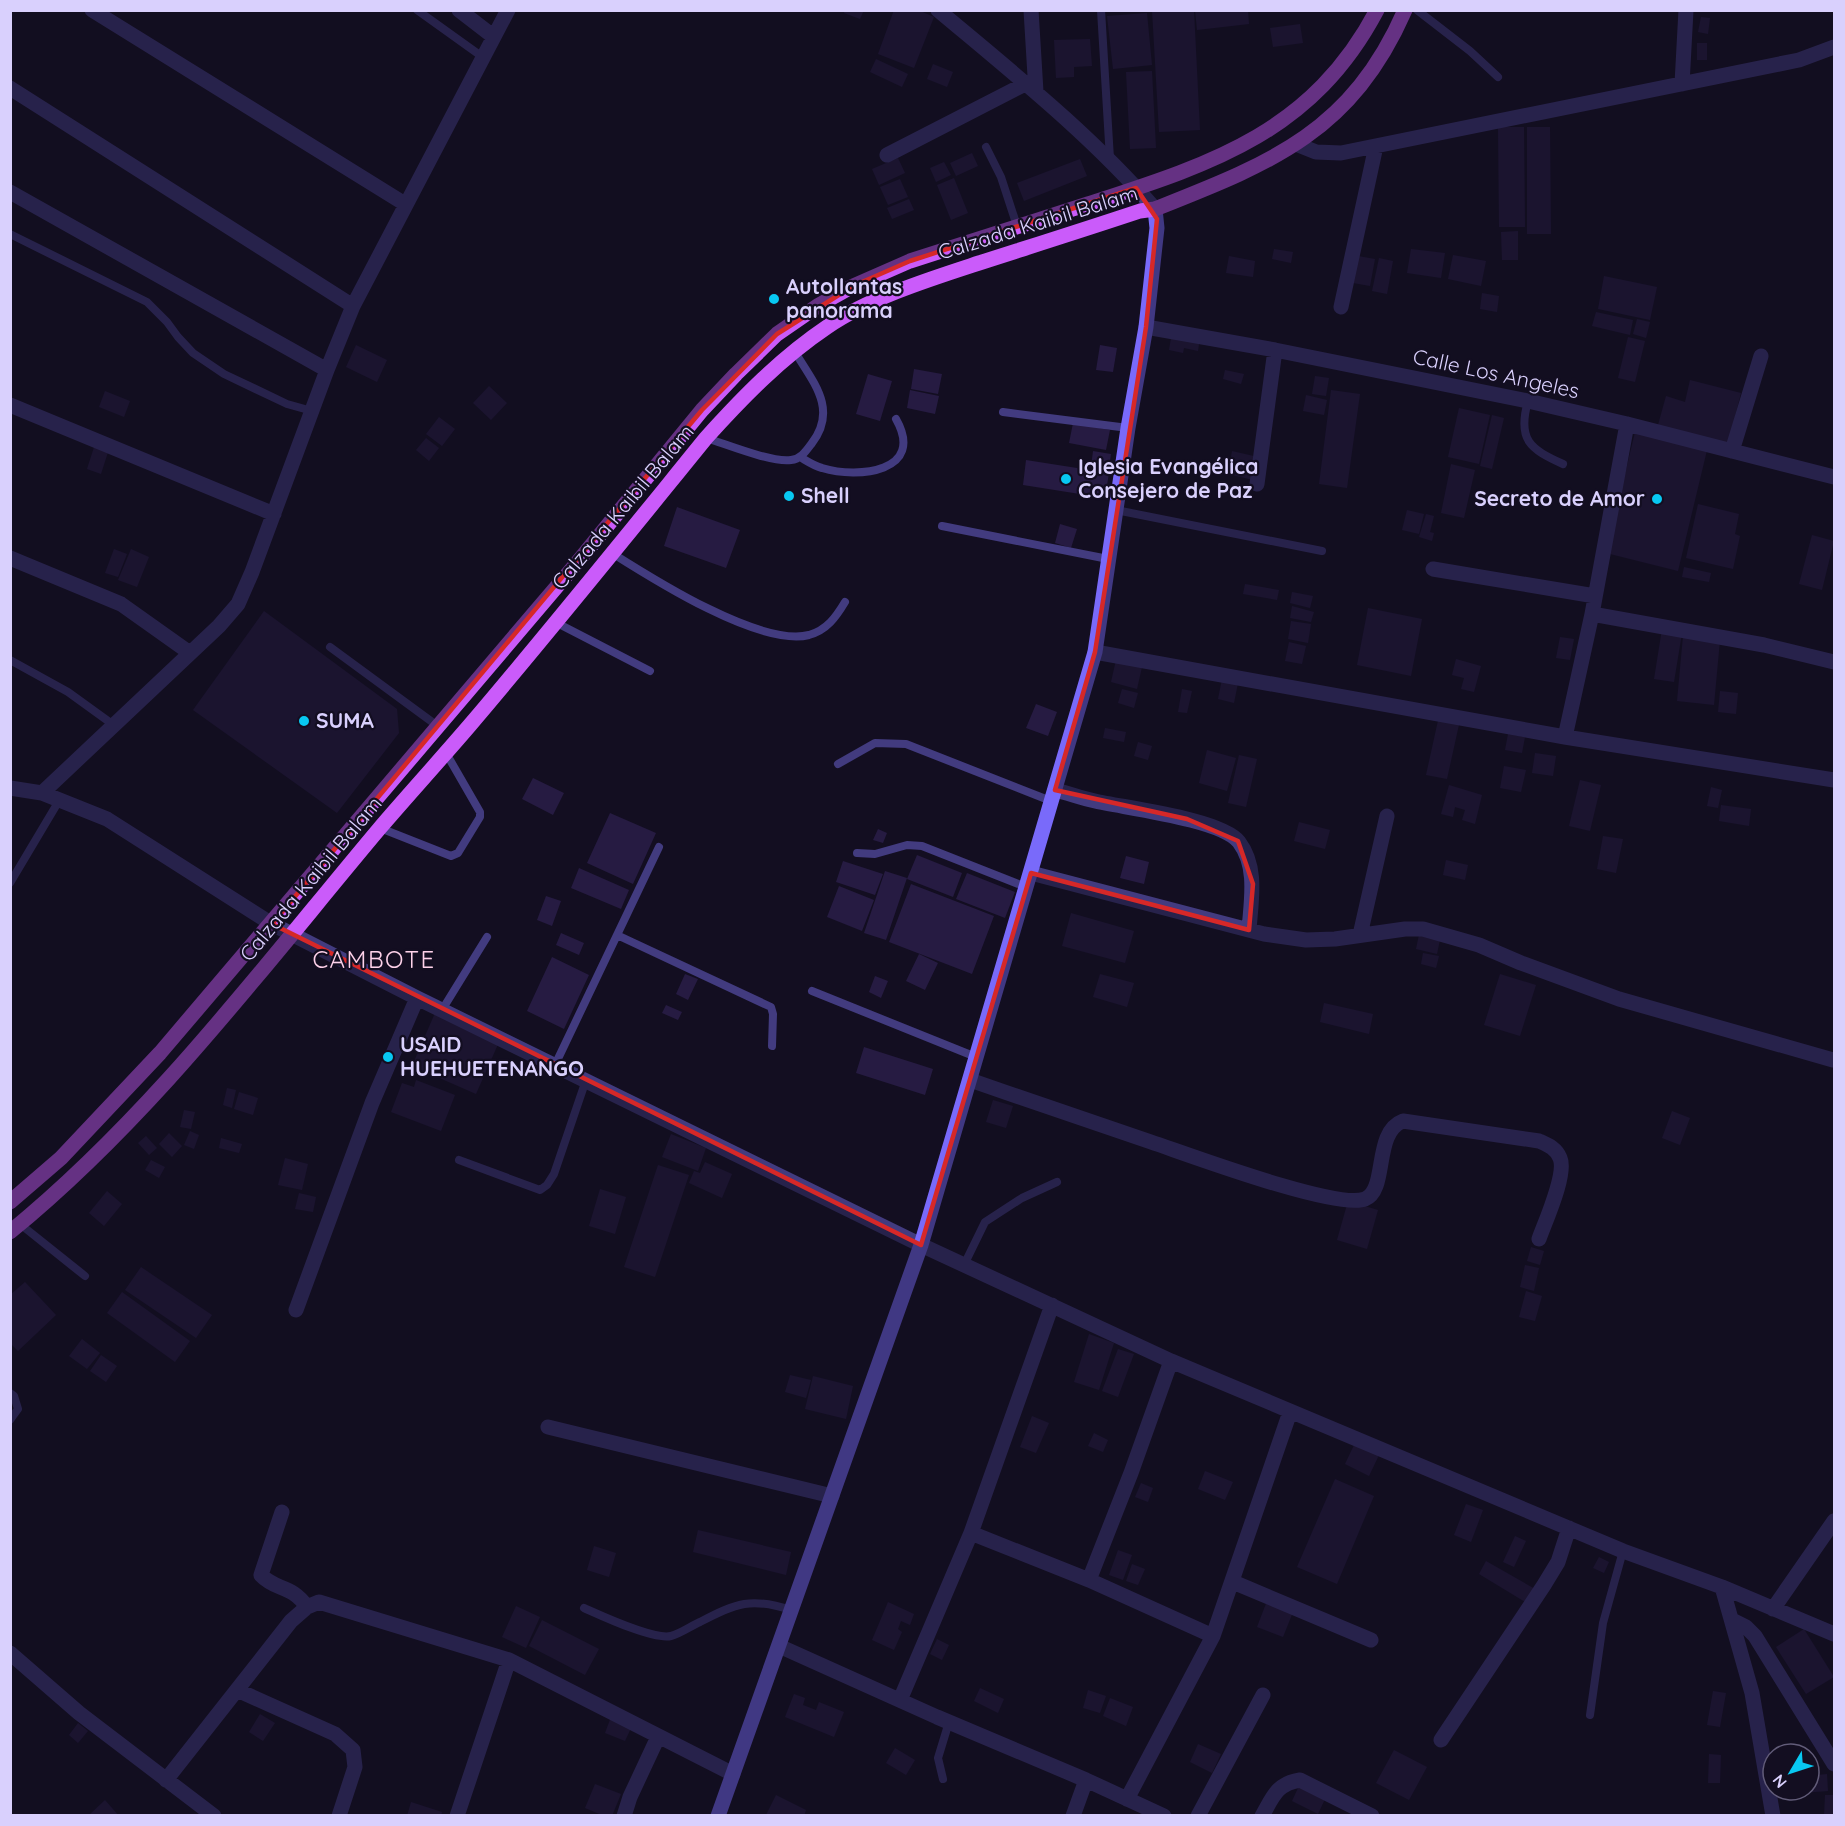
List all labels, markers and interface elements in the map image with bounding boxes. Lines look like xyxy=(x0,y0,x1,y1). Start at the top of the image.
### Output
street label: Calzada Kaibil Balam xyxy=(935,179,1141,265)
place label: Autollantas panorama xyxy=(786,273,902,323)
marker: Autollantas panorama xyxy=(767,292,781,306)
street label: Calle Los Angeles xyxy=(1411,343,1582,403)
street label: Calzada Kaibil Balam xyxy=(546,419,699,594)
place label: Iglesia Evangélica Consejero de Paz xyxy=(1078,453,1258,503)
marker: Iglesia Evangélica Consejero de Paz xyxy=(1059,472,1073,486)
place label: Shell xyxy=(801,482,850,508)
place label: Secreto de Amor xyxy=(1474,485,1645,511)
marker: Shell xyxy=(782,489,796,503)
marker: Secreto de Amor xyxy=(1650,492,1664,506)
place label: SUMA xyxy=(316,707,375,733)
marker: SUMA xyxy=(297,714,311,728)
street label: Calzada Kaibil Balam xyxy=(234,791,387,966)
district label: CAMBOTE xyxy=(312,944,436,974)
place label: USAID HUEHUETENANGO xyxy=(400,1031,584,1081)
marker: USAID HUEHUETENANGO xyxy=(381,1050,395,1064)
north arrow xyxy=(1761,1742,1821,1802)
text: N xyxy=(1768,1771,1791,1792)

